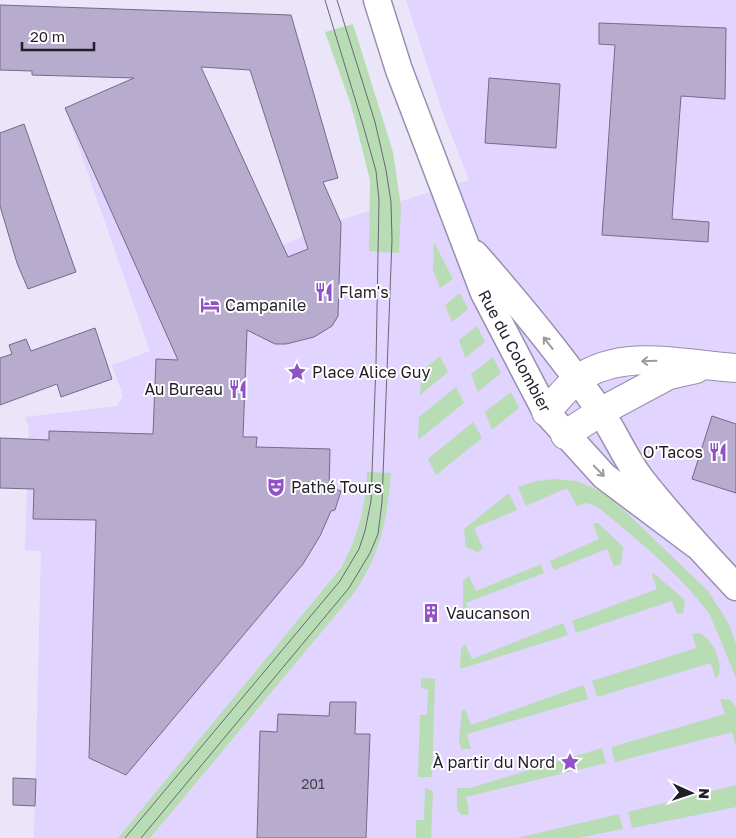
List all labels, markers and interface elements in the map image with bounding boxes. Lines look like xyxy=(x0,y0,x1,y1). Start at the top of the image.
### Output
scale bar xyxy=(22,20,95,52)
text: 20 m xyxy=(30,27,65,45)
restaurant icon: Flam's xyxy=(313,281,335,303)
place label: Flam's xyxy=(339,282,389,302)
street label: Rue du Colombier xyxy=(474,286,556,416)
hotel icon: Campanile xyxy=(199,294,221,316)
place label: Campanile xyxy=(225,295,306,315)
one-way arrow xyxy=(542,337,553,350)
one-way arrow xyxy=(641,356,657,366)
place icon: Place Alice Guy xyxy=(286,361,308,383)
place label: Place Alice Guy xyxy=(312,362,430,382)
restaurant icon: Au Bureau xyxy=(227,378,249,400)
place label: Au Bureau xyxy=(144,379,223,399)
restaurant icon: O'Tacos xyxy=(707,441,729,463)
place label: O'Tacos xyxy=(643,442,703,462)
one-way arrow xyxy=(593,464,605,477)
theatre icon: Pathé Tours xyxy=(265,476,287,498)
place label: Pathé Tours xyxy=(291,477,382,497)
building icon: Vaucanson xyxy=(420,602,442,624)
place label: Vaucanson xyxy=(446,603,530,623)
place icon: À partir du Nord xyxy=(559,751,581,773)
place label: À partir du Nord xyxy=(433,752,555,772)
north arrow xyxy=(666,768,716,818)
house number: 201 xyxy=(301,775,325,792)
text: N xyxy=(696,788,713,799)

